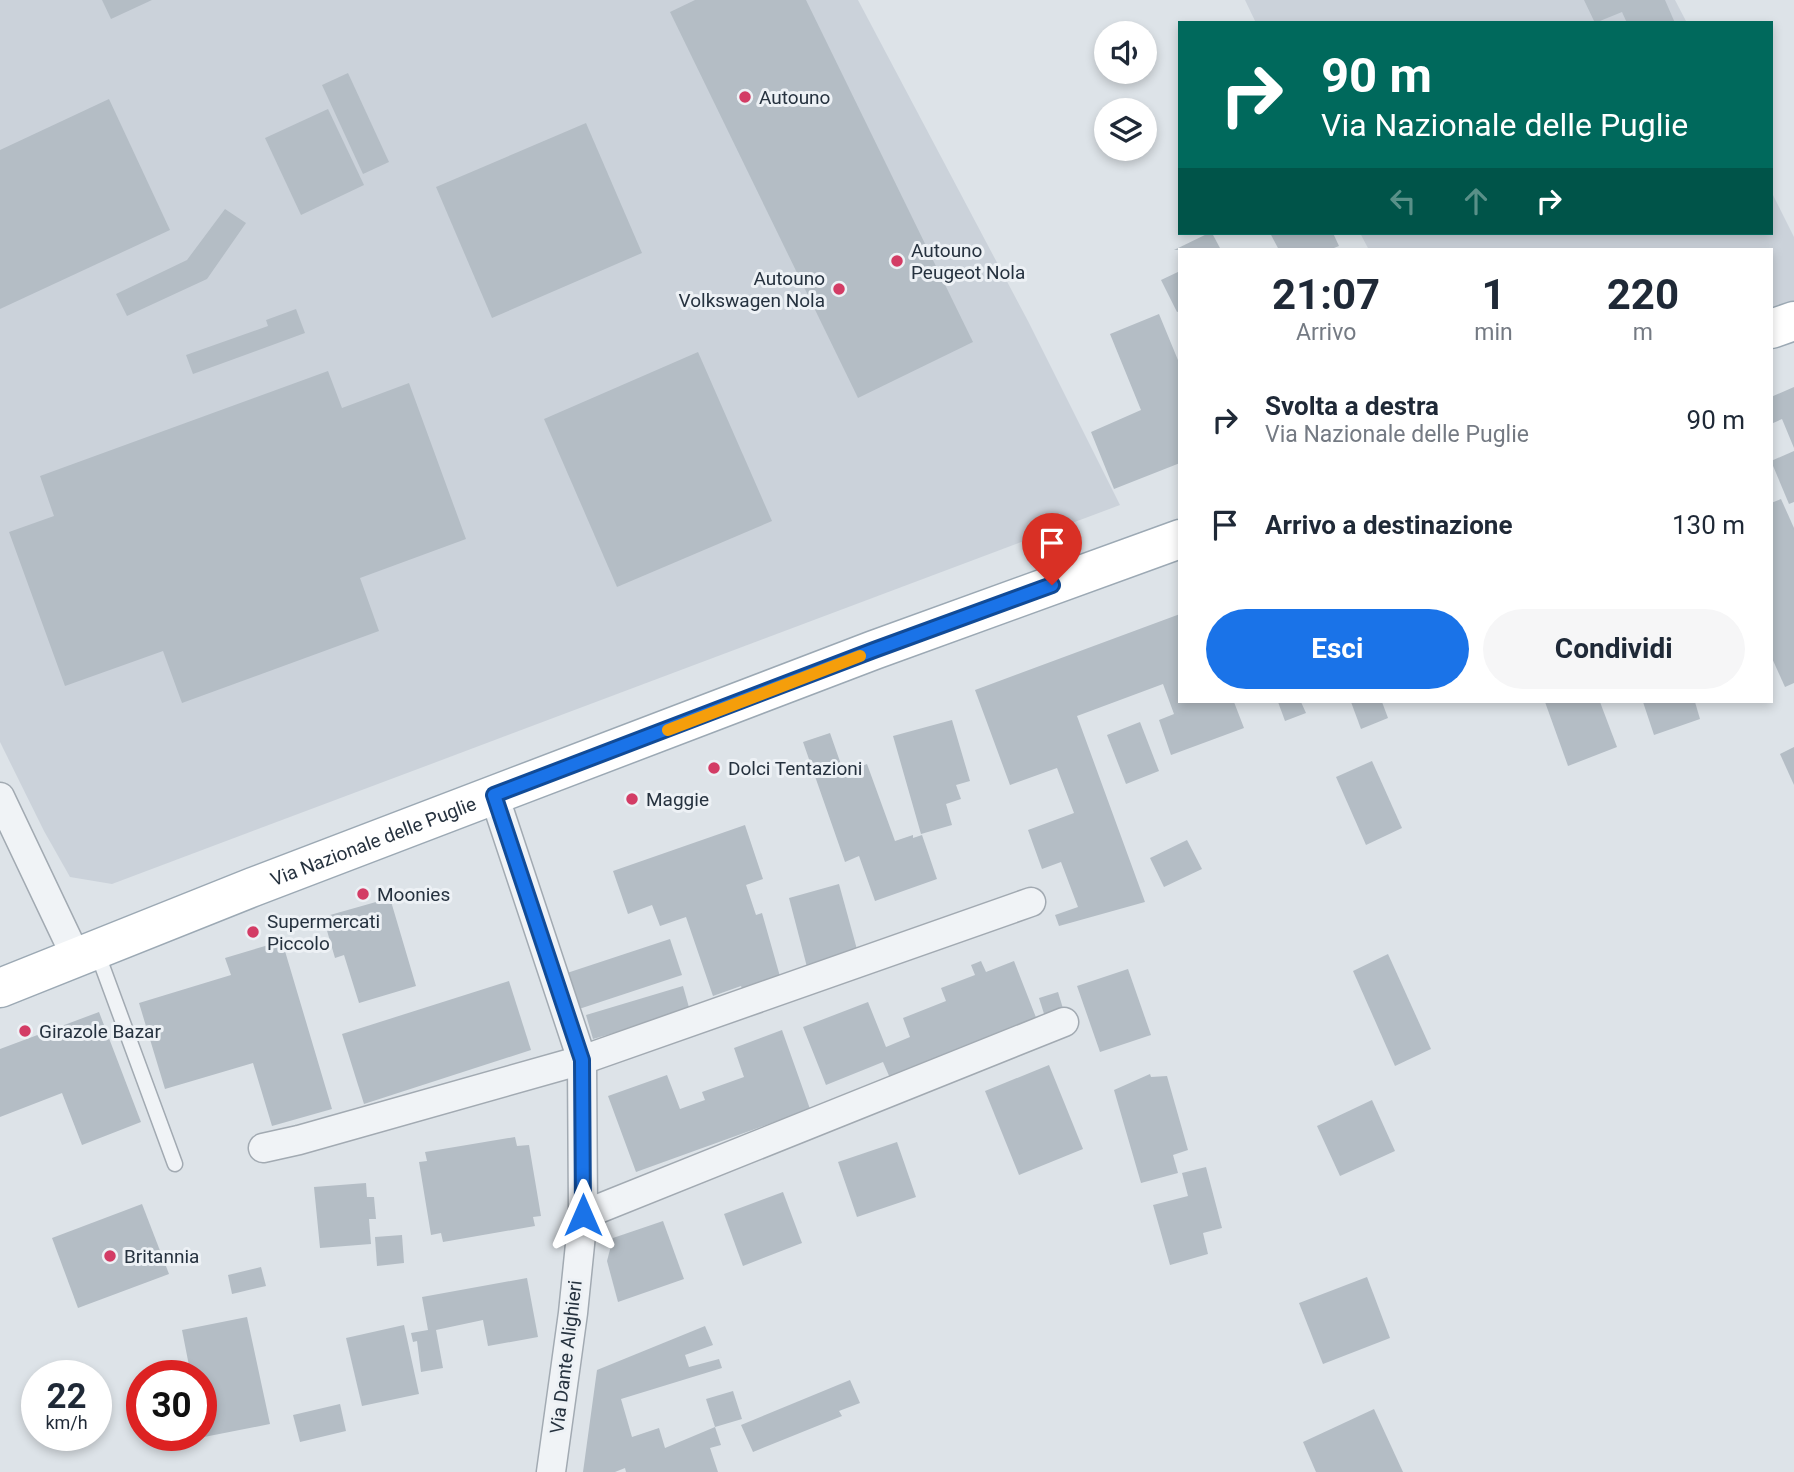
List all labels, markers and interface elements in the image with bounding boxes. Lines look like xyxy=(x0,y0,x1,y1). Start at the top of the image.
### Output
map controls xyxy=(1094,21,1157,161)
button: sound xyxy=(1094,21,1157,84)
text: 90 m xyxy=(1321,47,1432,104)
icon: right xyxy=(1206,49,1297,140)
place label: Autouno xyxy=(759,86,830,109)
marker: Autouno xyxy=(737,89,753,105)
button: layers xyxy=(1094,98,1157,161)
text: Via Nazionale delle Puglie xyxy=(1321,106,1688,144)
icon: left xyxy=(1384,182,1422,220)
icon: ahead xyxy=(1457,182,1495,220)
icon: right xyxy=(1530,182,1568,220)
place label: Autouno Peugeot Nola xyxy=(911,239,1025,284)
marker: Autouno Peugeot Nola xyxy=(889,253,905,269)
place label: Autouno Volkswagen Nola xyxy=(679,267,825,312)
text: 21:07 xyxy=(1272,270,1380,319)
text: 1 xyxy=(1481,270,1506,319)
text: 220 xyxy=(1607,270,1679,319)
marker: Autouno Volkswagen Nola xyxy=(831,281,847,297)
text: Arrivo xyxy=(1296,319,1356,346)
text: min xyxy=(1474,319,1513,346)
text: m xyxy=(1633,319,1653,346)
text: Svolta a destra xyxy=(1265,391,1439,421)
icon: right xyxy=(1206,401,1244,439)
text: 90 m xyxy=(1687,405,1745,435)
text: Via Nazionale delle Puglie xyxy=(1265,421,1529,448)
icon: arrive xyxy=(1206,506,1244,544)
text: Arrivo a destinazione xyxy=(1265,510,1512,540)
text: 130 m xyxy=(1672,510,1745,540)
pin xyxy=(1022,513,1082,585)
icon: arrive xyxy=(1033,524,1071,562)
button: Esci xyxy=(1206,609,1469,689)
button: Condividi xyxy=(1483,609,1745,689)
place label: Dolci Tentazioni xyxy=(728,757,862,780)
marker: Dolci Tentazioni xyxy=(706,760,722,776)
place label: Maggie xyxy=(646,788,709,811)
marker: Maggie xyxy=(624,791,640,807)
street label: Via Nazionale delle Puglie xyxy=(267,792,479,891)
place label: Moonies xyxy=(377,883,450,906)
marker: Moonies xyxy=(355,886,371,902)
place label: Supermercati Piccolo xyxy=(267,910,380,955)
marker: Supermercati Piccolo xyxy=(245,924,261,940)
place label: Girazole Bazar xyxy=(39,1020,161,1043)
marker: Girazole Bazar xyxy=(17,1023,33,1039)
position arrow xyxy=(546,1178,620,1252)
place label: Britannia xyxy=(124,1245,199,1268)
marker: Britannia xyxy=(102,1248,118,1264)
street label: Via Dante Alighieri xyxy=(545,1279,587,1435)
speed limit sign: 30 xyxy=(126,1360,217,1451)
text: 22 xyxy=(46,1376,87,1417)
text: km/h xyxy=(45,1412,88,1433)

